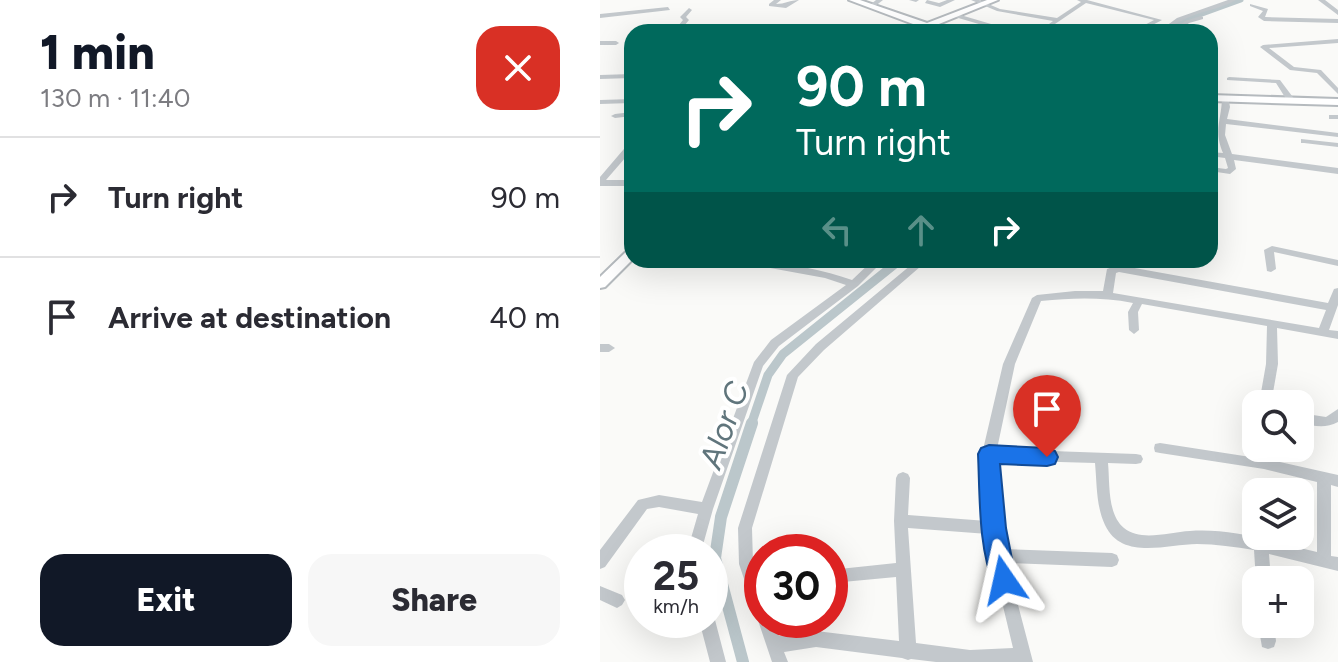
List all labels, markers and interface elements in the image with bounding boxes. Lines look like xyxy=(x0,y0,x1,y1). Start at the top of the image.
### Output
text: 1 min xyxy=(40,23,155,81)
button: close xyxy=(476,26,560,110)
text: 90 m xyxy=(796,53,927,120)
icon: right xyxy=(664,56,768,160)
text: 130 m · 11:40 xyxy=(40,82,190,114)
text: Turn right xyxy=(796,121,951,164)
icon: right xyxy=(40,175,84,219)
text: Turn right xyxy=(108,179,243,216)
text: 90 m xyxy=(491,179,560,216)
icon: left xyxy=(815,208,859,252)
icon: ahead xyxy=(899,208,943,252)
icon: right xyxy=(983,208,1027,252)
icon: arrive xyxy=(40,295,84,339)
text: Arrive at destination xyxy=(108,299,391,336)
text: 40 m xyxy=(489,299,560,336)
pin xyxy=(1013,375,1081,457)
water label: Alor C xyxy=(691,376,757,475)
icon: arrive xyxy=(1025,387,1069,431)
map controls xyxy=(1242,390,1314,638)
button: search xyxy=(1242,390,1314,462)
button: layers xyxy=(1242,478,1314,550)
speed limit sign: 30 xyxy=(744,534,848,638)
position arrow xyxy=(962,538,1046,622)
text: 25 xyxy=(653,552,699,600)
button: Exit xyxy=(40,554,292,646)
button: Share xyxy=(308,554,560,646)
button: + xyxy=(1242,566,1314,638)
text: km/h xyxy=(653,594,699,618)

